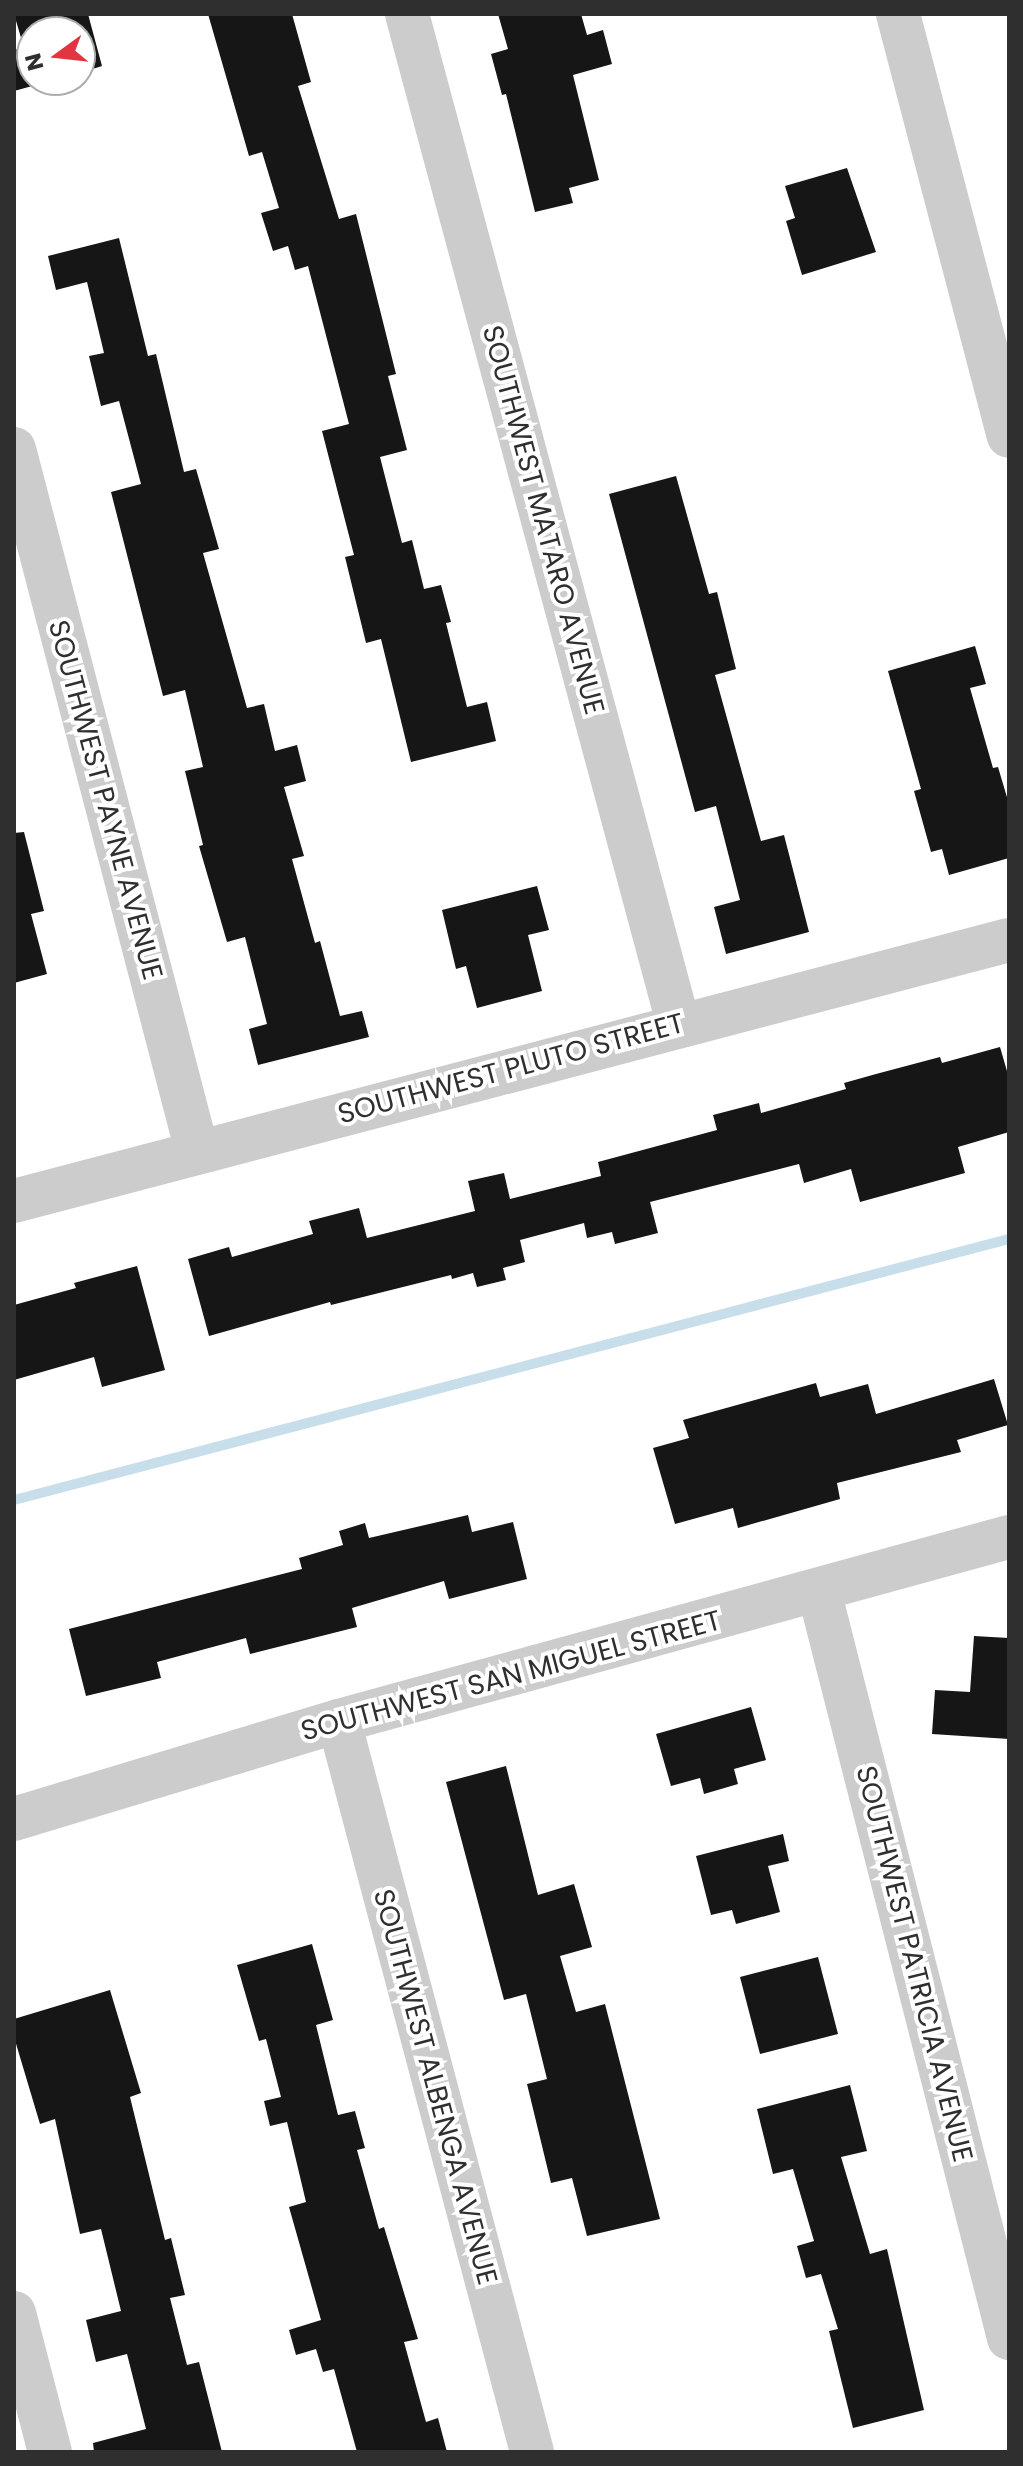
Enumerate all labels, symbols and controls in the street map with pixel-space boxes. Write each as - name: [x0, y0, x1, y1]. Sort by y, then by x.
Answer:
- north arrow: [16, 16, 96, 96]
- text: N: [17, 50, 51, 74]
- street label: SOUTHWEST MATARO AVENUE: [475, 322, 611, 718]
- street label: SOUTHWEST PAYNE AVENUE: [41, 617, 169, 983]
- street label: SOUTHWEST PLUTO STREET: [334, 1007, 688, 1131]
- street label: SOUTHWEST SAN MIGUEL STREET: [297, 1604, 725, 1748]
- street label: SOUTHWEST PATRICIA AVENUE: [849, 1763, 979, 2165]
- street label: SOUTHWEST ALBENGA AVENUE: [366, 1886, 504, 2288]

